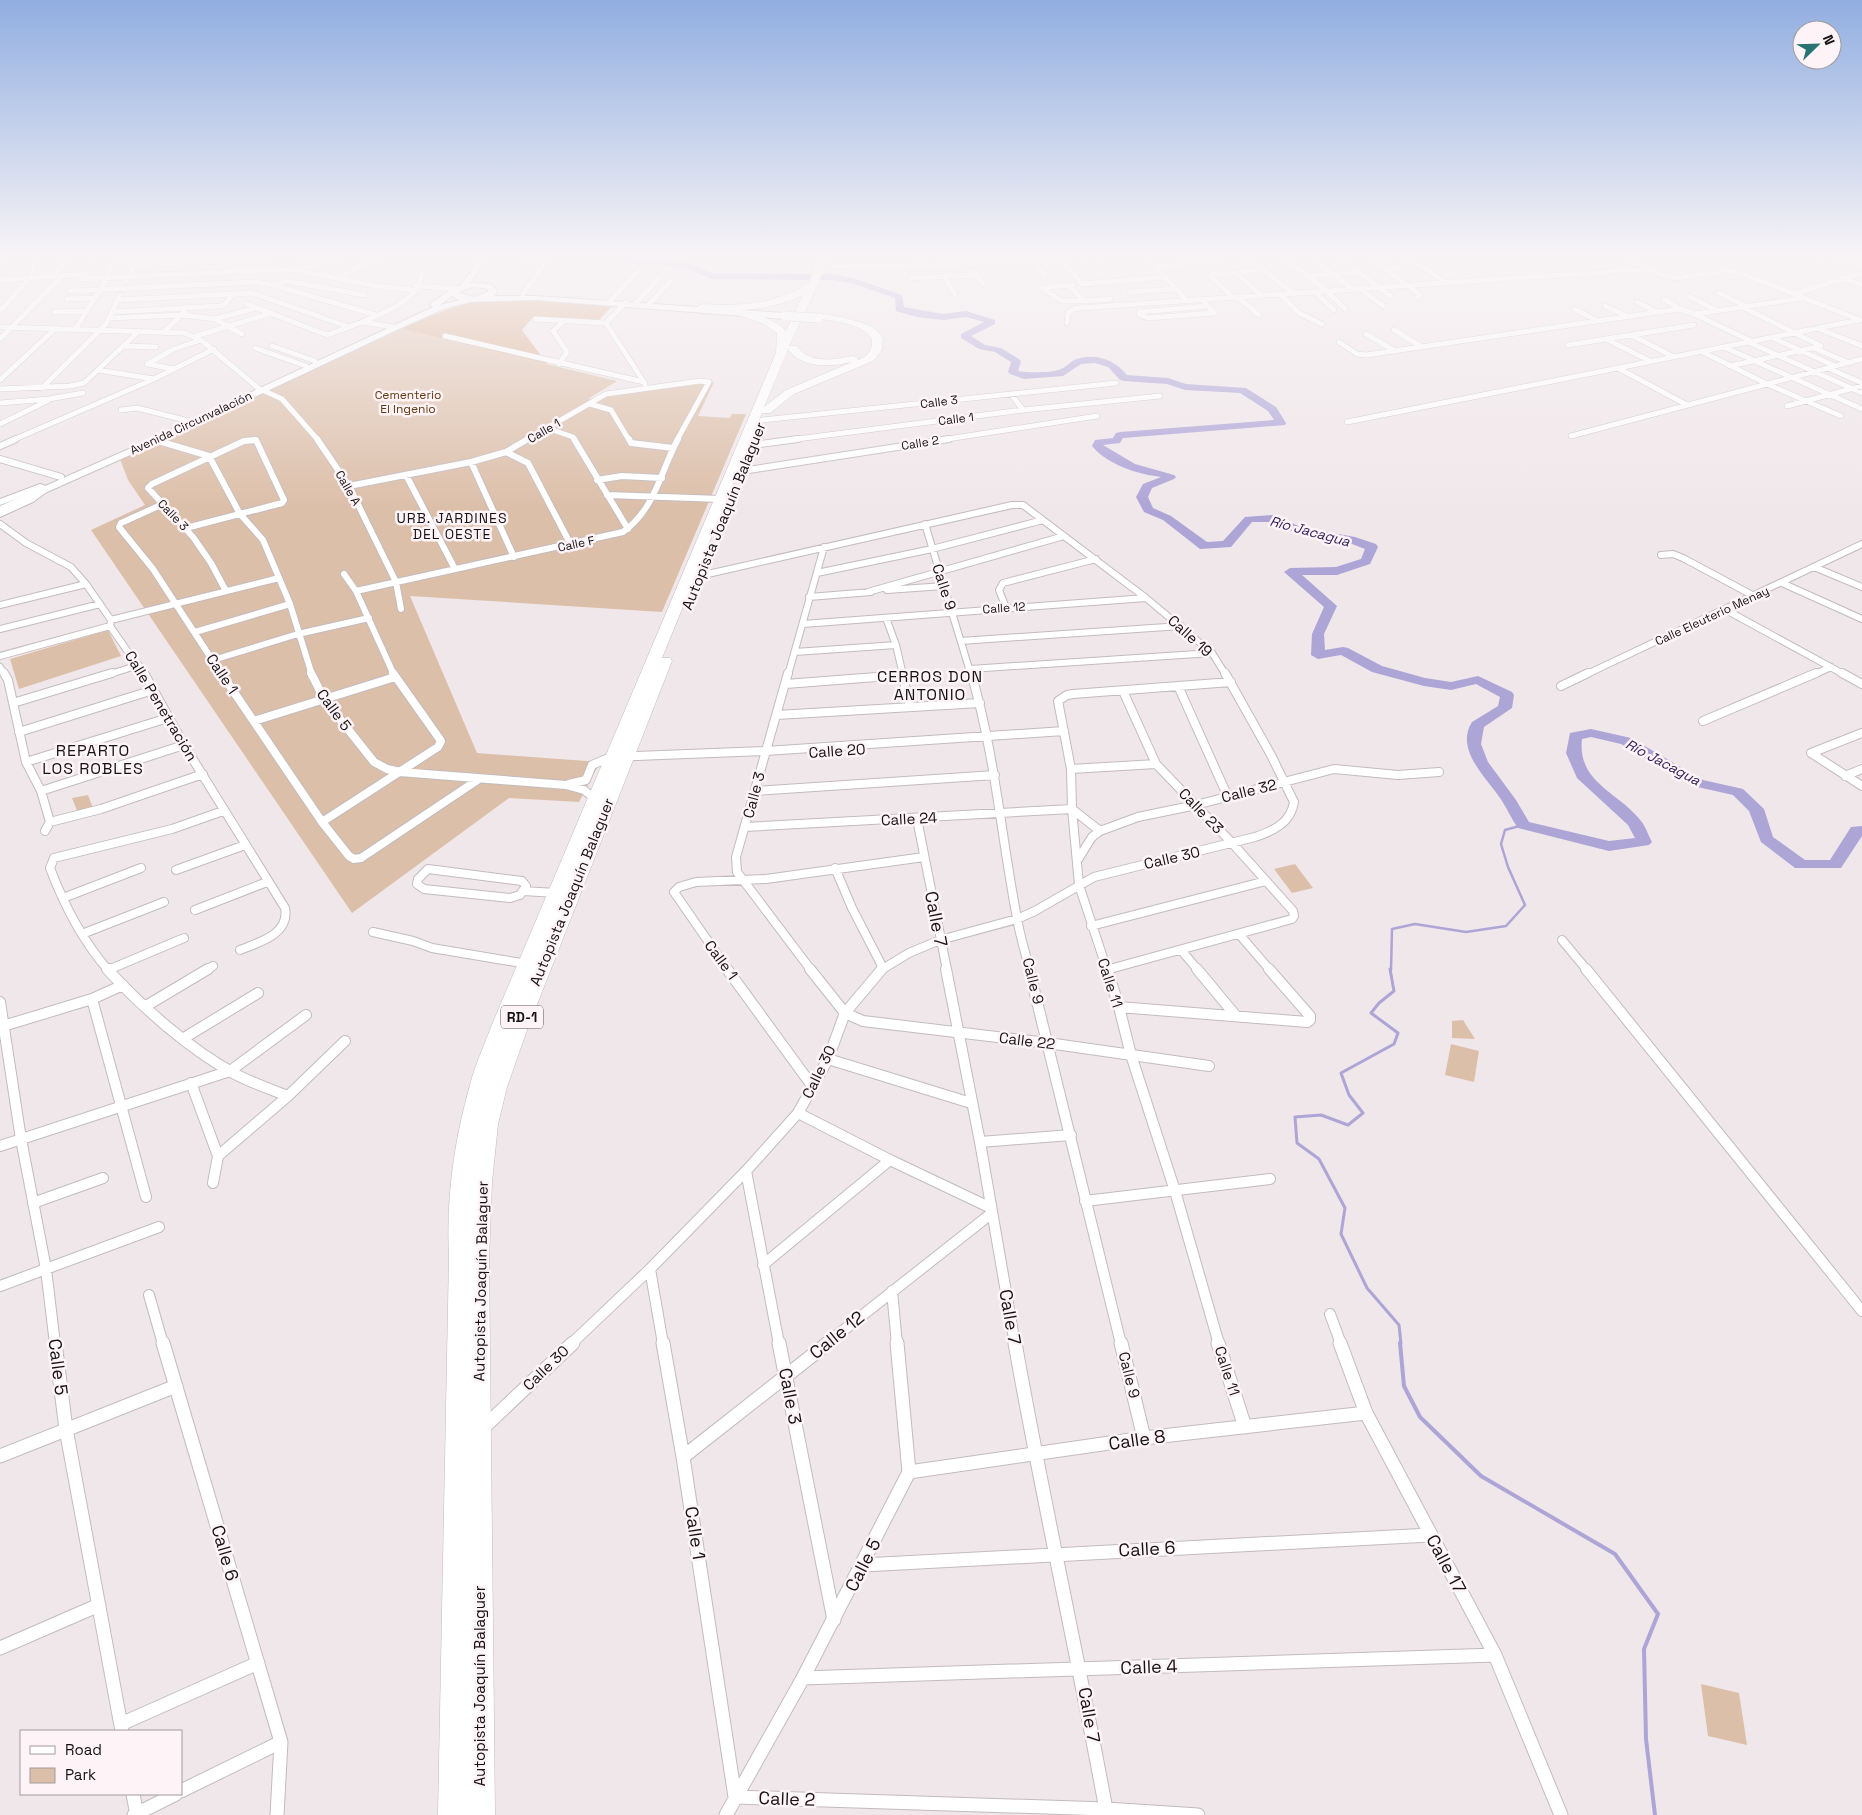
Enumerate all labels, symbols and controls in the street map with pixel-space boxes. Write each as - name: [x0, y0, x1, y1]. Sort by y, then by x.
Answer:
- north arrow: [1792, 20, 1842, 70]
- text: N: [1819, 32, 1839, 48]
- park label: Cementerio El Ingenio: [375, 387, 441, 417]
- street label: Avenida Circunvalación: [127, 388, 255, 458]
- street label: Calle 3: [919, 392, 959, 412]
- street label: Calle 1: [937, 409, 975, 429]
- street label: Calle 1: [525, 415, 563, 447]
- street label: Autopista Joaquín Balaguer: [677, 419, 770, 612]
- street label: Calle 2: [900, 432, 940, 454]
- street label: Calle A: [332, 468, 365, 509]
- street label: Calle 3: [154, 496, 192, 534]
- district label: URB. JARDINES DEL OESTE: [396, 509, 508, 543]
- water label: Río Jacagua: [1268, 512, 1353, 551]
- street label: Calle F: [556, 532, 596, 556]
- street label: Calle 9: [928, 561, 961, 612]
- street label: Calle Eleuterio Menay: [1652, 583, 1772, 649]
- street label: Calle 12: [982, 599, 1026, 617]
- street label: Calle 19: [1164, 611, 1217, 661]
- street label: Calle Penetración: [121, 647, 202, 764]
- street label: Calle 1: [202, 650, 243, 698]
- district label: CERROS DON ANTONIO: [877, 666, 983, 705]
- street label: Calle 5: [313, 685, 356, 734]
- water label: Río Jacagua: [1622, 735, 1704, 790]
- street label: Calle 20: [808, 739, 866, 762]
- district label: REPARTO LOS ROBLES: [42, 740, 144, 779]
- street label: Calle 3: [738, 770, 769, 820]
- street label: Calle 32: [1219, 774, 1279, 807]
- street label: Calle 23: [1175, 784, 1228, 838]
- street label: Autopista Joaquín Balaguer: [525, 795, 618, 988]
- street label: Calle 24: [880, 808, 938, 829]
- street label: Calle 30: [1142, 842, 1202, 873]
- street label: Calle 7: [920, 889, 953, 949]
- street label: Calle 1: [701, 936, 742, 983]
- street label: Calle 9: [1019, 956, 1048, 1006]
- street label: Calle 11: [1094, 956, 1127, 1010]
- road number: RD-1: [501, 1006, 543, 1028]
- street label: Calle 22: [998, 1028, 1056, 1053]
- street label: Calle 30: [798, 1042, 840, 1102]
- street label: Autopista Joaquín Balaguer: [469, 1180, 492, 1381]
- street label: Calle 7: [994, 1287, 1027, 1347]
- street label: Calle 12: [804, 1305, 869, 1364]
- street label: Calle 5: [44, 1337, 73, 1397]
- street label: Calle 30: [519, 1341, 573, 1394]
- street label: Calle 11: [1211, 1344, 1244, 1398]
- street label: Calle 9: [1115, 1350, 1144, 1400]
- street label: Calle 3: [774, 1366, 807, 1426]
- street label: Calle 8: [1107, 1424, 1167, 1455]
- street label: Calle 1: [680, 1505, 711, 1561]
- street label: Calle 6: [207, 1522, 244, 1583]
- street label: Calle 17: [1421, 1530, 1472, 1597]
- street label: Calle 5: [839, 1534, 886, 1595]
- street label: Calle 6: [1118, 1536, 1176, 1561]
- street label: Autopista Joaquín Balaguer: [470, 1585, 489, 1786]
- street label: Calle 4: [1120, 1654, 1178, 1679]
- street label: Calle 7: [1073, 1685, 1106, 1745]
- legend: [20, 1730, 182, 1795]
- text: Road: [65, 1740, 102, 1759]
- text: Park: [65, 1765, 96, 1784]
- street label: Calle 2: [758, 1786, 816, 1811]

